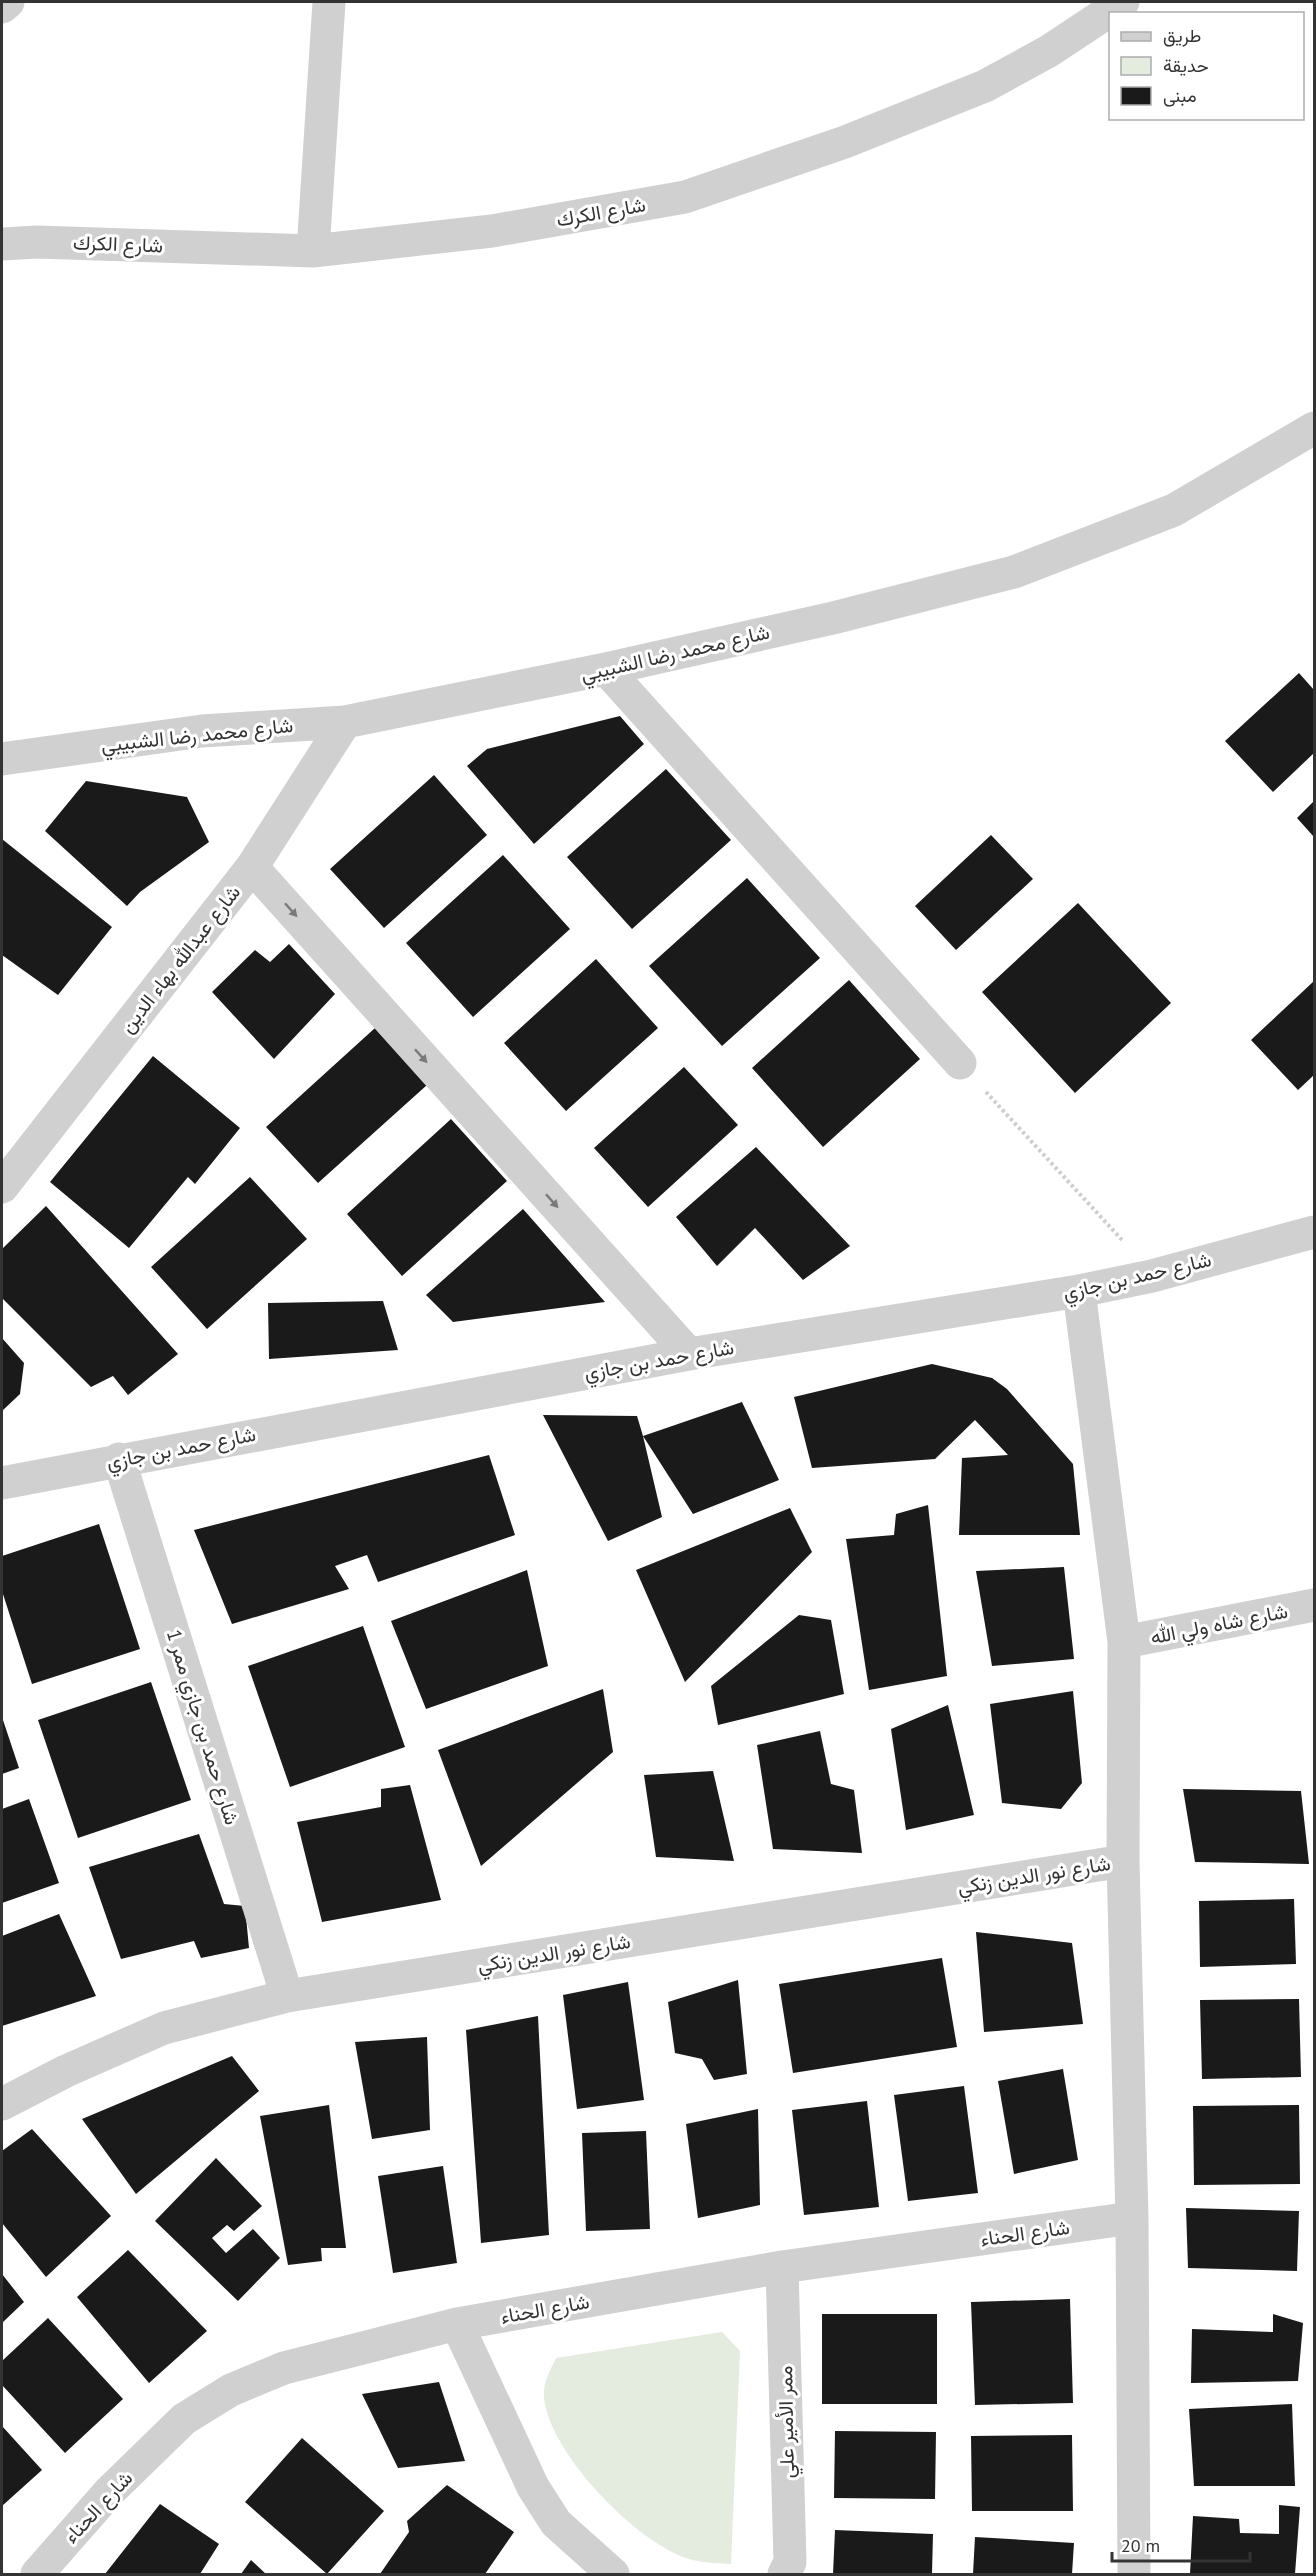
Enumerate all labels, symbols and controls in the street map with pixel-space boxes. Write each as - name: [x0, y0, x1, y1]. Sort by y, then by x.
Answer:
- legend: [1109, 12, 1304, 120]
- text: طريق: [1163, 24, 1201, 47]
- text: حديقة: [1163, 54, 1209, 77]
- text: مبنى: [1163, 84, 1197, 107]
- street label: شارع الكرك: [554, 191, 648, 234]
- street label: شارع الكرك: [72, 229, 164, 260]
- street label: شارع محمد رضا الشبيبي: [578, 619, 773, 691]
- street label: شارع محمد رضا الشبيبي: [100, 712, 295, 762]
- street label: شارع عبدالله بهاء الدين: [114, 880, 247, 1039]
- one-way arrow: [284, 903, 298, 918]
- one-way arrow: [414, 1048, 428, 1063]
- one-way arrow: [545, 1193, 559, 1208]
- street label: شارع حمد بن جازي: [1060, 1246, 1215, 1310]
- street label: شارع حمد بن جازي: [582, 1334, 737, 1390]
- street label: شارع حمد بن جازي: [104, 1421, 259, 1479]
- street label: شارع شاه ولي الله: [1148, 1598, 1291, 1654]
- street label: شارع حمد بن جازي ممر 1: [157, 1626, 245, 1829]
- street label: شارع نور الدين زنكي: [956, 1850, 1113, 1904]
- street label: شارع نور الدين زنكي: [476, 1928, 633, 1982]
- street label: شارع الحناء: [979, 2214, 1071, 2253]
- street label: شارع الحناء: [499, 2288, 592, 2331]
- street label: ممر الأمير علي: [772, 2365, 804, 2479]
- street label: شارع الحناء: [58, 2465, 139, 2549]
- scale bar: [1112, 2525, 1250, 2563]
- text: 20 m: [1121, 2534, 1160, 2557]

